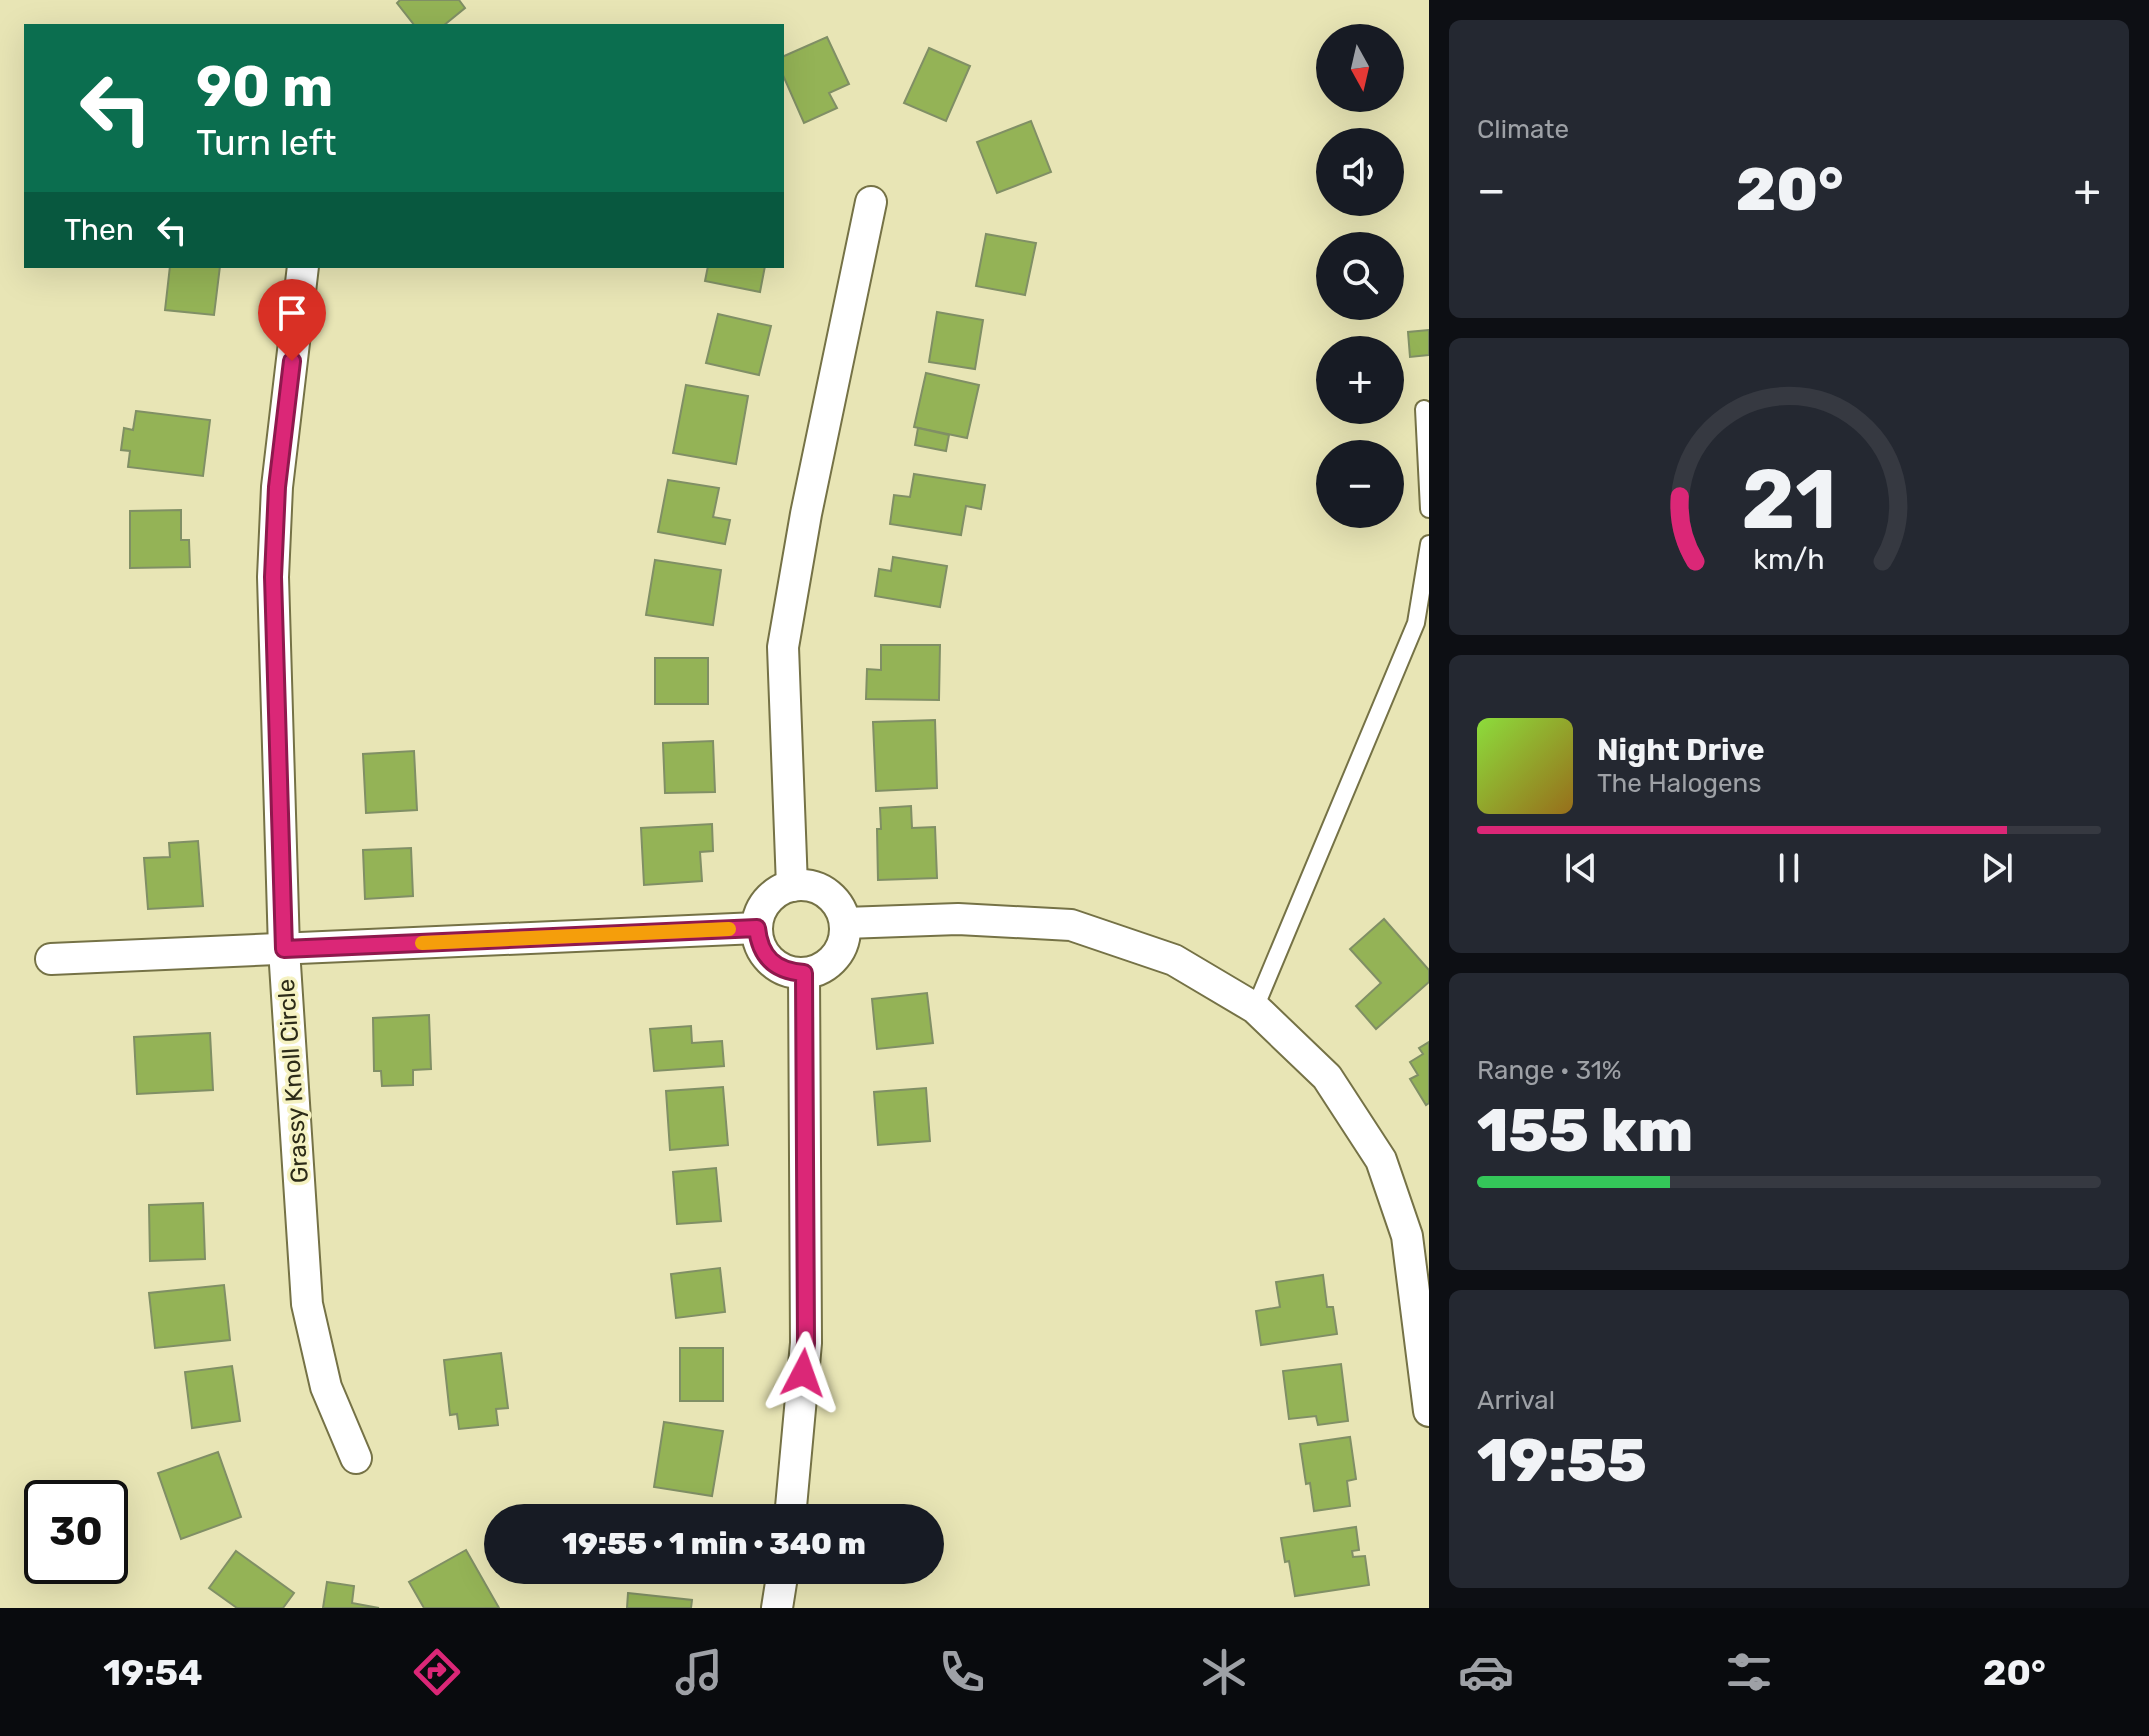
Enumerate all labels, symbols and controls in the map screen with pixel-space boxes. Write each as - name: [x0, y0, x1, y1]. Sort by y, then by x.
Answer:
- north arrow: [1316, 24, 1404, 112]
- map controls: [1316, 24, 1404, 528]
- text: 90 m: [196, 54, 333, 120]
- icon: left: [64, 56, 168, 160]
- text: Climate: [1477, 114, 1569, 145]
- text: Turn left: [196, 121, 337, 164]
- button: sound: [1316, 128, 1404, 216]
- text: 20°: [1736, 154, 1843, 225]
- text: −: [1477, 164, 1506, 216]
- text: +: [2074, 164, 2101, 216]
- icon: left: [150, 208, 194, 252]
- text: Then: [64, 212, 134, 248]
- button: search: [1316, 232, 1404, 320]
- pin: [258, 279, 326, 361]
- icon: arrive: [270, 291, 314, 335]
- button: +: [1316, 336, 1404, 424]
- button: −: [1316, 440, 1404, 528]
- text: 21: [1741, 450, 1837, 549]
- text: km/h: [1753, 543, 1825, 577]
- text: Night Drive: [1597, 732, 1765, 768]
- text: The Halogens: [1597, 768, 1762, 799]
- icon: previous: [1559, 846, 1603, 890]
- icon: pause: [1767, 846, 1811, 890]
- icon: next: [1975, 846, 2019, 890]
- street label: Grassy Knoll Circle: [272, 978, 314, 1184]
- text: Range · 31%: [1477, 1055, 1622, 1086]
- text: 155 km: [1477, 1095, 1693, 1166]
- position arrow: [761, 1331, 845, 1415]
- text: Arrival: [1477, 1385, 1555, 1416]
- text: 19:55: [1477, 1425, 1647, 1496]
- speed limit sign: 30: [24, 1480, 128, 1584]
- text: 19:55 · 1 min · 340 m: [562, 1526, 866, 1562]
- icon: directions: [409, 1644, 465, 1700]
- icon: music: [671, 1644, 727, 1700]
- icon: phone: [934, 1644, 990, 1700]
- icon: climate: [1196, 1644, 1252, 1700]
- icon: car: [1458, 1644, 1514, 1700]
- icon: filters: [1721, 1644, 1777, 1700]
- text: 19:54: [103, 1651, 203, 1694]
- text: 20°: [1983, 1651, 2046, 1694]

